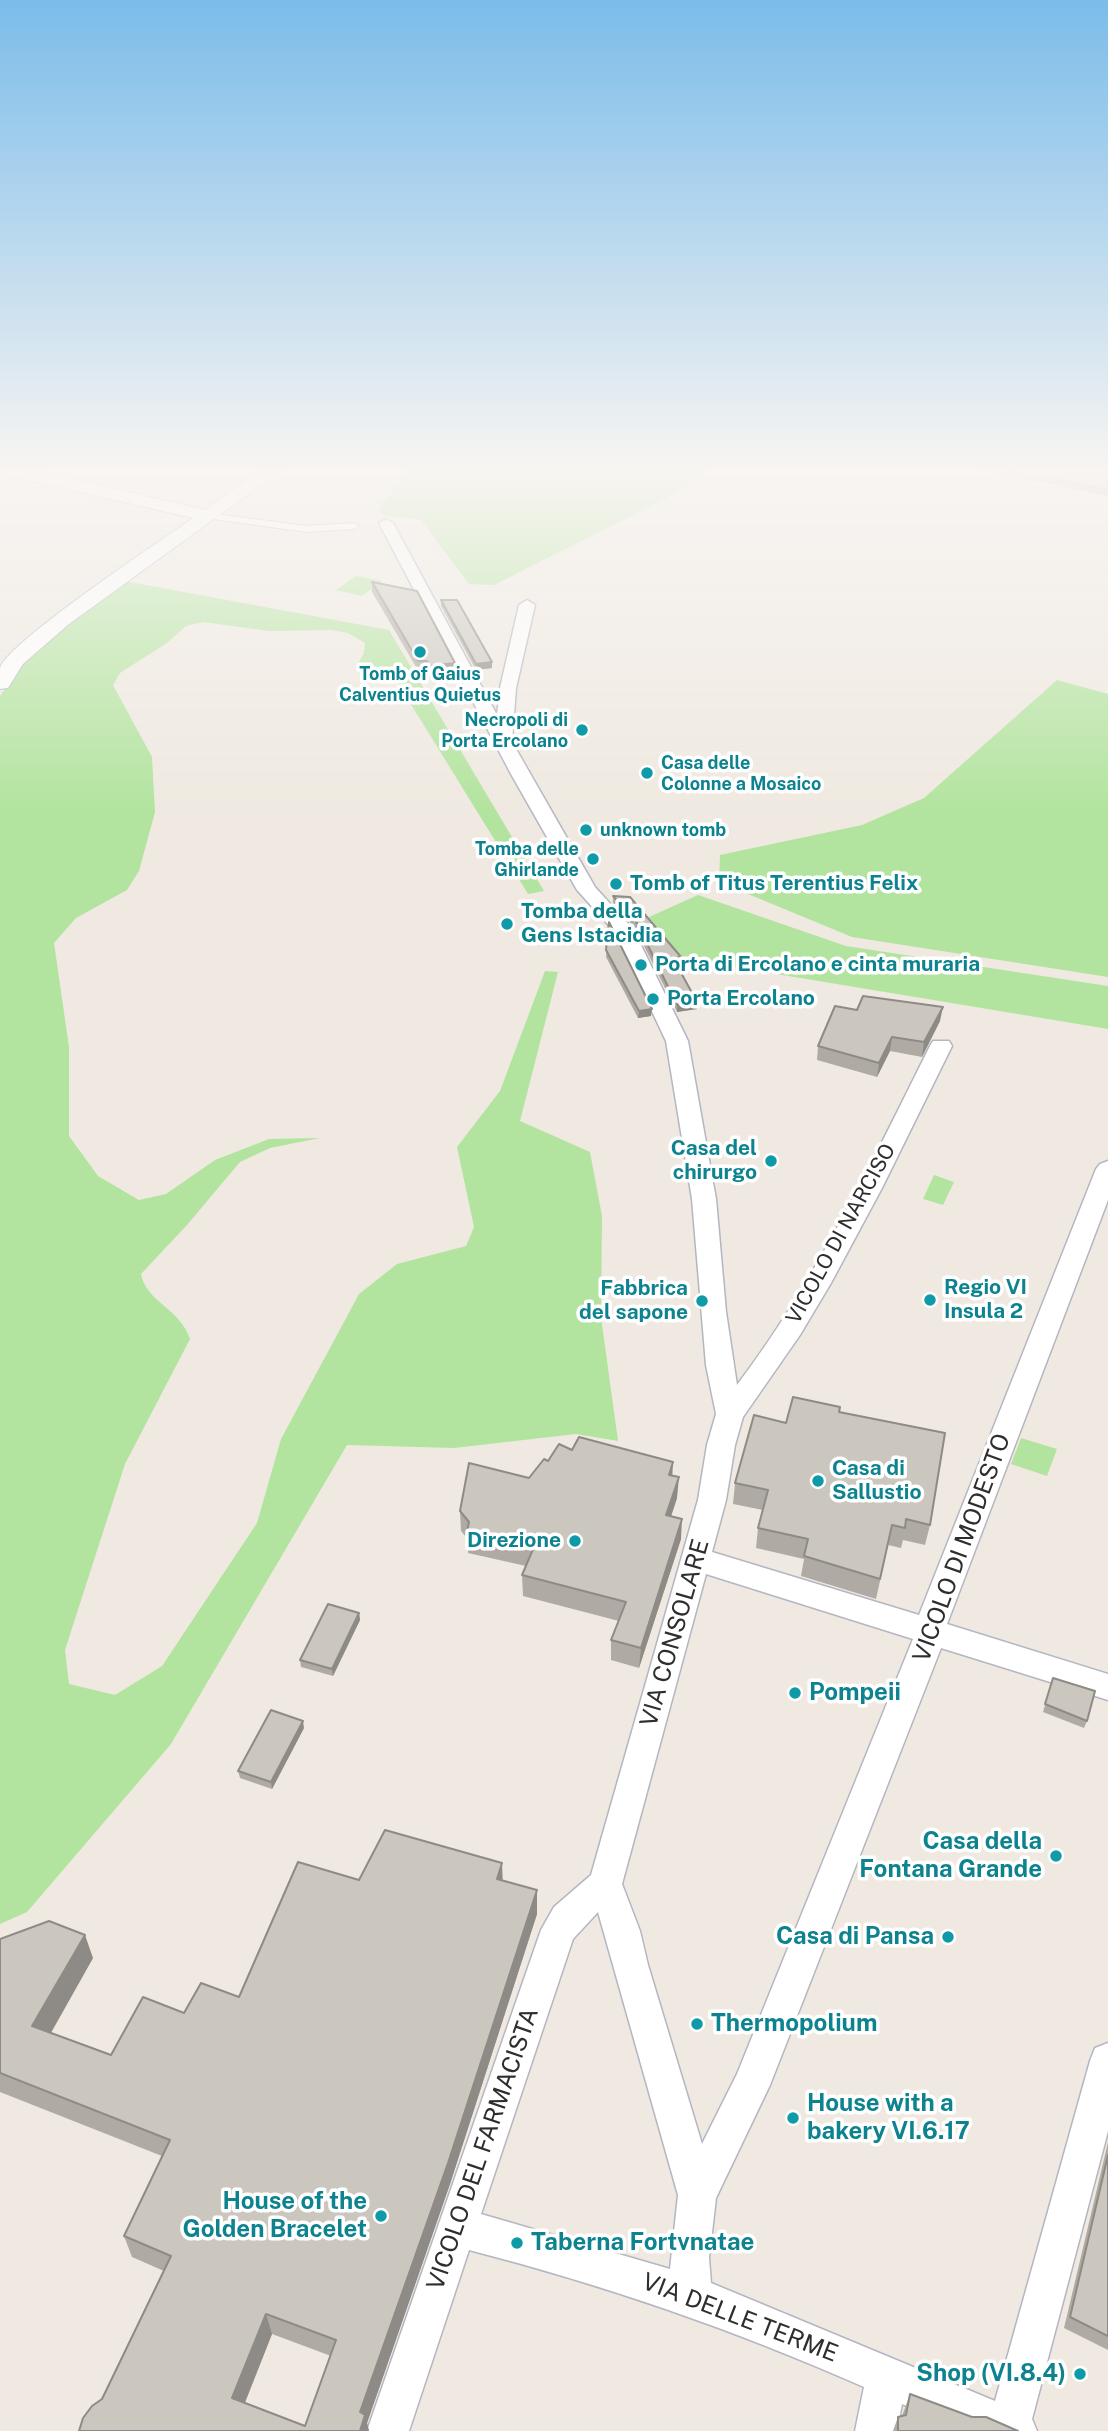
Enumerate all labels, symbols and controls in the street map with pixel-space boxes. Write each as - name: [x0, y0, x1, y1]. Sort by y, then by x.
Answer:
- marker: Tomb of Gaius Calventius Quietus: [412, 644, 428, 660]
- place label: Tomb of Gaius Calventius Quietus: [339, 663, 501, 706]
- place label: Necropoli di Porta Ercolano: [441, 709, 568, 752]
- marker: Necropoli di Porta Ercolano: [574, 722, 590, 738]
- place label: Casa delle Colonne a Mosaico: [661, 752, 821, 794]
- marker: Casa delle Colonne a Mosaico: [639, 765, 655, 781]
- place label: unknown tomb: [600, 819, 726, 841]
- marker: unknown tomb: [578, 822, 594, 838]
- place label: Tomba delle Ghirlande: [475, 838, 579, 880]
- marker: Tomba delle Ghirlande: [585, 851, 601, 867]
- place label: Tomb of Titus Terentius Felix: [630, 871, 918, 897]
- marker: Tomb of Titus Terentius Felix: [608, 876, 624, 892]
- place label: Tomba della Gens Istacidia: [521, 899, 663, 949]
- marker: Tomba della Gens Istacidia: [499, 916, 515, 932]
- place label: Porta di Ercolano e cinta muraria: [655, 952, 980, 978]
- marker: Porta di Ercolano e cinta muraria: [633, 957, 649, 973]
- place label: Porta Ercolano: [667, 986, 815, 1012]
- marker: Porta Ercolano: [645, 991, 661, 1007]
- place label: Casa del chirurgo: [671, 1136, 757, 1186]
- street label: VICOLO DI NARCISO: [781, 1140, 901, 1328]
- marker: Casa del chirurgo: [763, 1153, 779, 1169]
- place label: Regio VI Insula 2: [944, 1275, 1027, 1325]
- place label: Fabbrica del sapone: [579, 1276, 688, 1326]
- marker: Regio VI Insula 2: [922, 1292, 938, 1308]
- marker: Fabbrica del sapone: [694, 1293, 710, 1309]
- street label: VICOLO DI MODESTO: [907, 1430, 1017, 1666]
- place label: Casa di Sallustio: [832, 1456, 922, 1506]
- marker: Casa di Sallustio: [810, 1473, 826, 1489]
- place label: Direzione: [467, 1528, 561, 1554]
- marker: Direzione: [567, 1533, 583, 1549]
- street label: VIA CONSOLARE: [634, 1536, 716, 1730]
- place label: Pompeii: [809, 1679, 901, 1707]
- marker: Pompeii: [787, 1685, 803, 1701]
- place label: Casa della Fontana Grande: [859, 1828, 1042, 1884]
- marker: Casa della Fontana Grande: [1048, 1848, 1064, 1864]
- place label: Casa di Pansa: [776, 1923, 934, 1951]
- marker: Casa di Pansa: [940, 1929, 956, 1945]
- street label: VICOLO DEL FARMACISTA: [421, 2004, 545, 2294]
- place label: Thermopolium: [711, 2010, 877, 2038]
- marker: Thermopolium: [689, 2016, 705, 2032]
- place label: House with a bakery VI.6.17: [807, 2090, 970, 2146]
- marker: House with a bakery VI.6.17: [785, 2110, 801, 2126]
- place label: House of the Golden Bracelet: [183, 2188, 367, 2244]
- marker: House of the Golden Bracelet: [373, 2208, 389, 2224]
- place label: Taberna Fortvnatae: [531, 2229, 754, 2257]
- marker: Taberna Fortvnatae: [509, 2235, 525, 2251]
- street label: VIA DELLE TERME: [638, 2267, 842, 2369]
- place label: Shop (VI.8.4): [916, 2360, 1066, 2388]
- marker: Shop (VI.8.4): [1072, 2366, 1088, 2382]

